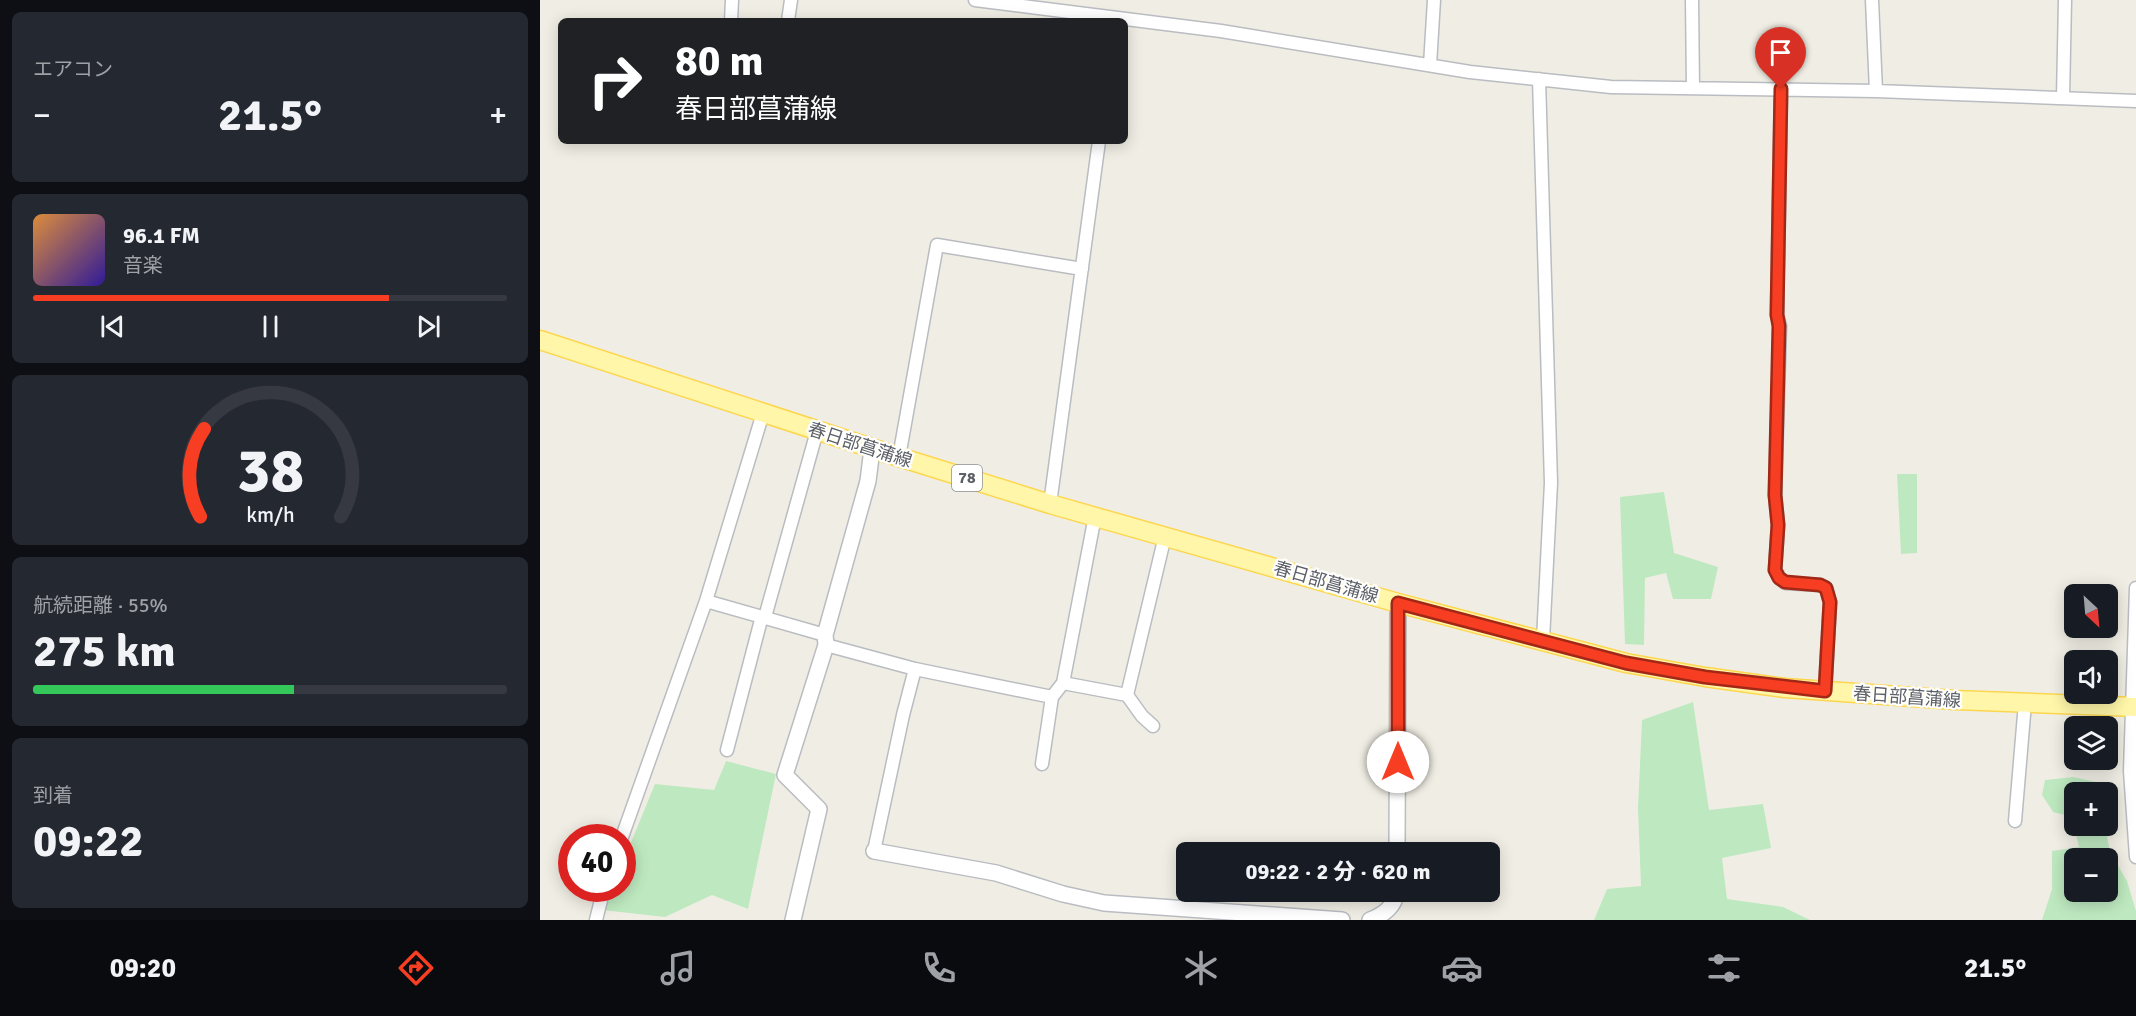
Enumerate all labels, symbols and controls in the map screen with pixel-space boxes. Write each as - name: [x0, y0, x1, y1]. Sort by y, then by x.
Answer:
- pin: [1755, 27, 1806, 89]
- text: 80 m: [675, 36, 764, 87]
- icon: arrive: [1764, 36, 1797, 69]
- icon: right: [576, 42, 654, 120]
- text: エアコン: [33, 57, 113, 82]
- text: 21.5°: [218, 88, 322, 143]
- text: 春日部菖蒲線: [675, 93, 837, 126]
- text: −: [33, 95, 51, 136]
- text: +: [489, 95, 507, 136]
- text: 96.1 FM: [123, 222, 200, 249]
- text: 音楽: [123, 253, 163, 278]
- icon: previous: [96, 310, 129, 343]
- icon: pause: [254, 310, 287, 343]
- icon: next: [412, 310, 445, 343]
- street label: 春日部菖蒲線: [805, 418, 915, 472]
- text: 38: [236, 432, 304, 509]
- road number: 78: [952, 465, 982, 491]
- text: km/h: [246, 502, 294, 528]
- street label: 春日部菖蒲線: [1271, 557, 1381, 607]
- north arrow: [2064, 584, 2118, 638]
- map controls: [2064, 584, 2118, 902]
- text: 航続距離 · 55%: [33, 593, 168, 618]
- text: 275 km: [33, 624, 176, 679]
- button: sound: [2064, 650, 2118, 704]
- street label: 春日部菖蒲線: [1852, 682, 1962, 712]
- button: layers: [2064, 716, 2118, 770]
- position arrow: [1366, 730, 1430, 794]
- button: +: [2064, 782, 2118, 836]
- text: 到着: [33, 783, 73, 808]
- text: 09:22: [33, 814, 143, 869]
- speed limit sign: 40: [558, 824, 636, 902]
- button: −: [2064, 848, 2118, 902]
- text: 09:22 · 2 分 · 620 m: [1246, 858, 1430, 885]
- icon: directions: [395, 947, 437, 989]
- icon: music: [657, 947, 699, 989]
- icon: phone: [918, 947, 960, 989]
- icon: climate: [1180, 947, 1222, 989]
- icon: car: [1441, 947, 1483, 989]
- icon: filters: [1703, 947, 1745, 989]
- text: 09:20: [110, 952, 176, 985]
- text: 21.5°: [1964, 952, 2026, 985]

